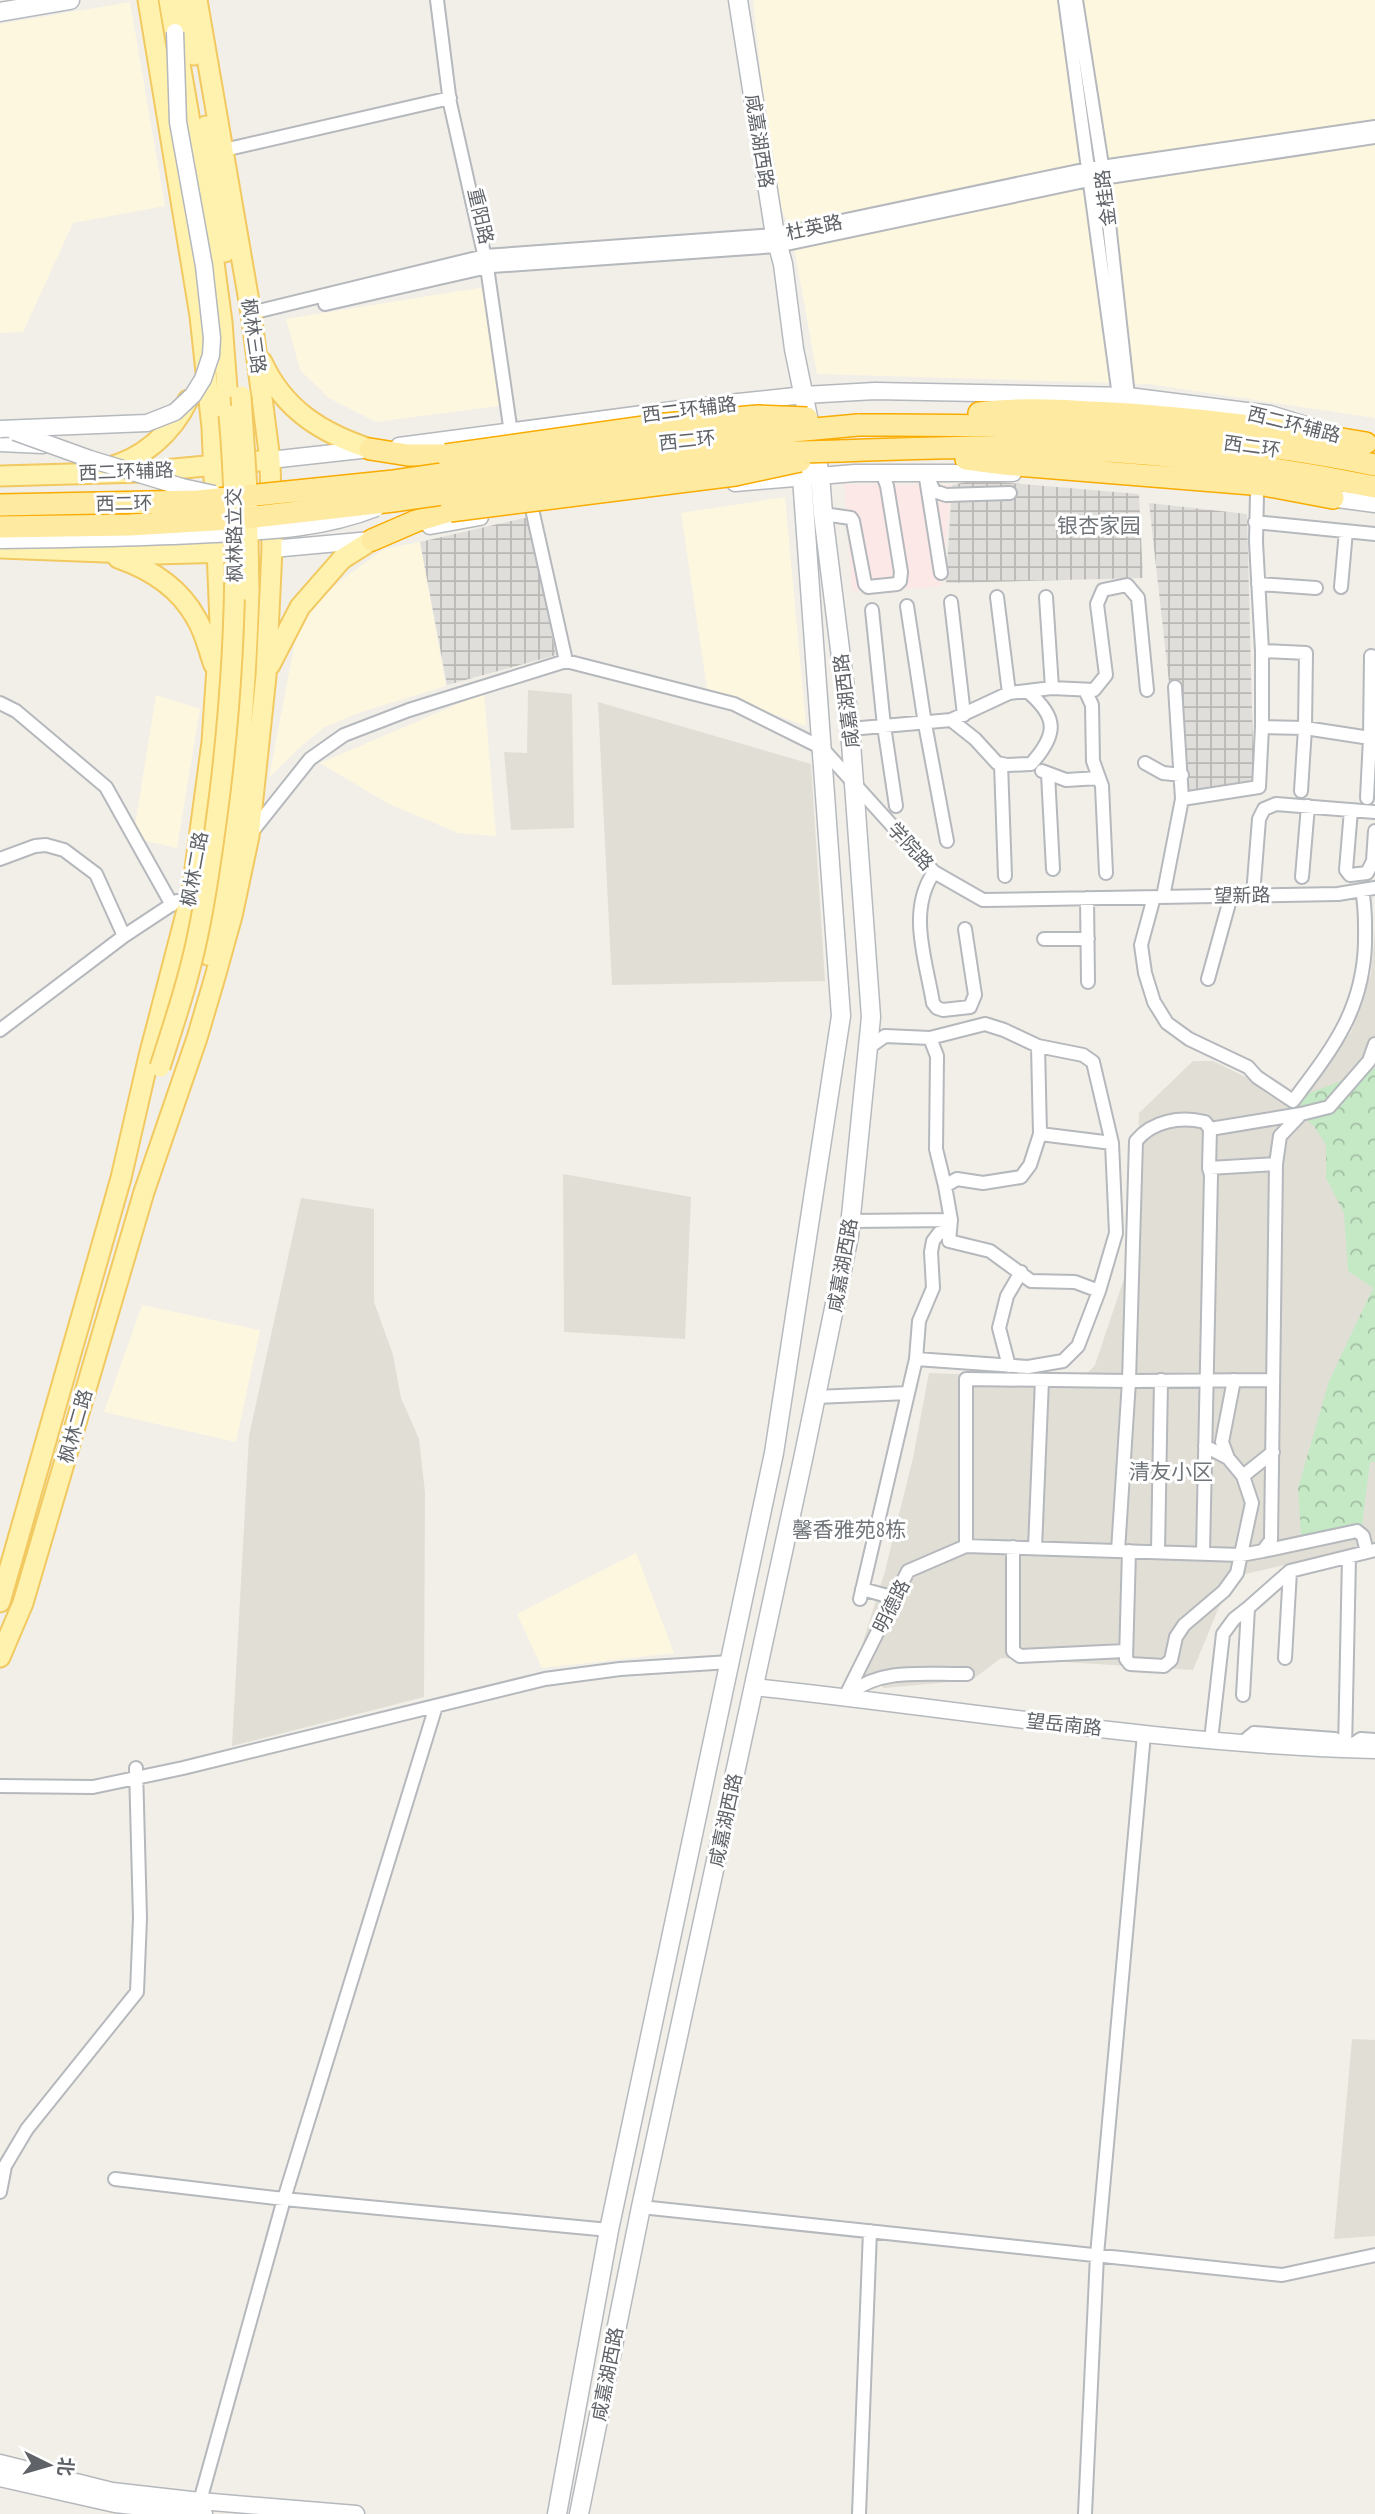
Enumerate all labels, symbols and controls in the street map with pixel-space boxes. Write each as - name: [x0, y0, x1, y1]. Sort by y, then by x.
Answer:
- street label: 咸嘉湖西路: [741, 92, 779, 190]
- street label: 金桂路: [1090, 168, 1120, 228]
- street label: 重阳路: [463, 186, 499, 246]
- street label: 杜英路: [784, 209, 844, 245]
- street label: 枫林三路: [237, 297, 271, 375]
- street label: 西二环辅路: [640, 391, 738, 427]
- street label: 西二环辅路: [1245, 401, 1343, 447]
- street label: 西二环: [657, 425, 717, 455]
- street label: 西二环: [1222, 431, 1282, 461]
- street label: 西二环辅路: [78, 457, 174, 485]
- street label: 枫林路立交: [221, 487, 247, 583]
- street label: 西二环: [95, 491, 153, 515]
- district label: 银杏家园: [1057, 512, 1141, 539]
- street label: 咸嘉湖西路: [828, 652, 864, 750]
- street label: 学院路: [883, 817, 939, 875]
- street label: 枫林二路: [176, 829, 212, 909]
- street label: 望新路: [1213, 883, 1271, 907]
- street label: 咸嘉湖西路: [822, 1216, 862, 1314]
- street label: 枫林二路: [53, 1386, 97, 1466]
- district label: 清友小区: [1129, 1458, 1213, 1485]
- district label: 馨香雅苑8栋: [792, 1516, 906, 1543]
- street label: 明德路: [867, 1575, 915, 1637]
- street label: 望岳南路: [1025, 1708, 1103, 1740]
- street label: 咸嘉湖西路: [703, 1771, 747, 1869]
- street label: 咸嘉湖西路: [586, 2325, 628, 2423]
- north arrow: [14, 2430, 84, 2500]
- text: 北: [53, 2456, 79, 2477]

